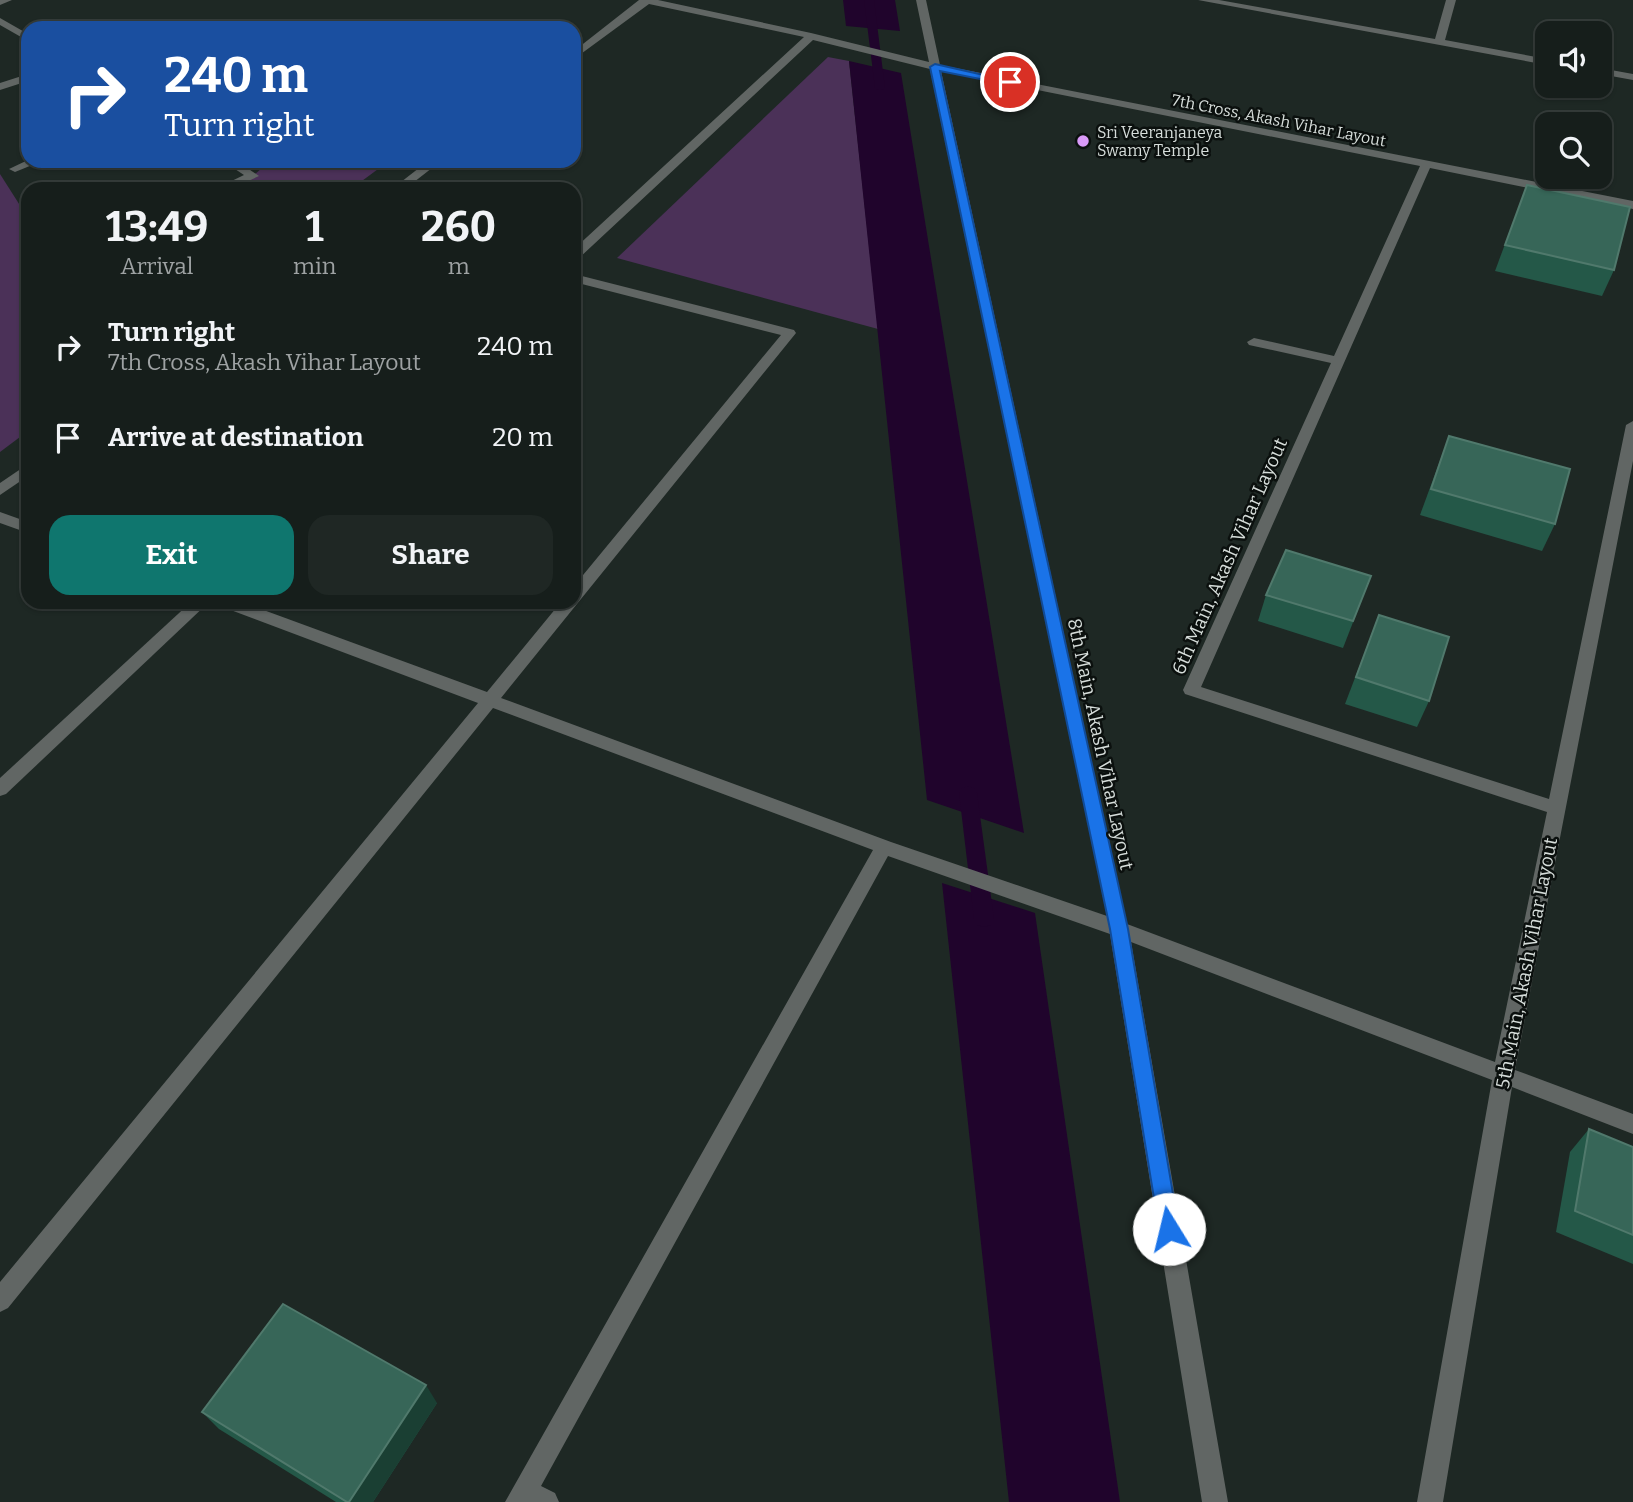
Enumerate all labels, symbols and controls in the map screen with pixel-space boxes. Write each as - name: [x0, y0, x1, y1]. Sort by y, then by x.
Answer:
- map controls: [1535, 21, 1612, 189]
- button: sound: [1535, 21, 1612, 98]
- text: 240 m: [164, 46, 308, 105]
- icon: right: [49, 49, 140, 140]
- pin: [980, 52, 1040, 112]
- icon: arrive: [991, 63, 1029, 101]
- street label: 7th Cross, Akash Vihar Layout: [1170, 90, 1388, 151]
- text: Turn right: [164, 106, 315, 144]
- button: search: [1535, 112, 1612, 189]
- place label: Sri Veeranjaneya Swamy Temple: [1097, 123, 1223, 160]
- marker: Sri Veeranjaneya Swamy Temple: [1075, 133, 1091, 149]
- text: 13:49: [106, 202, 208, 252]
- text: 1: [306, 202, 324, 252]
- text: 260: [421, 202, 496, 252]
- text: Arrival: [121, 252, 193, 280]
- text: min: [293, 252, 336, 280]
- text: m: [448, 252, 470, 280]
- text: Turn right: [108, 317, 235, 348]
- icon: right: [49, 328, 87, 366]
- text: 240 m: [477, 331, 553, 362]
- text: 7th Cross, Akash Vihar Layout: [108, 348, 421, 376]
- icon: arrive: [49, 419, 87, 457]
- text: Arrive at destination: [108, 422, 363, 453]
- text: 20 m: [492, 422, 553, 453]
- street label: 6th Main, Akash Vihar Layout: [1167, 434, 1292, 678]
- button: Exit: [49, 515, 294, 595]
- button: Share: [308, 515, 553, 595]
- street label: 8th Main, Akash Vihar Layout: [1063, 616, 1138, 872]
- street label: 5th Main, Akash Vihar Layout: [1491, 835, 1562, 1091]
- position arrow: [1132, 1192, 1206, 1266]

